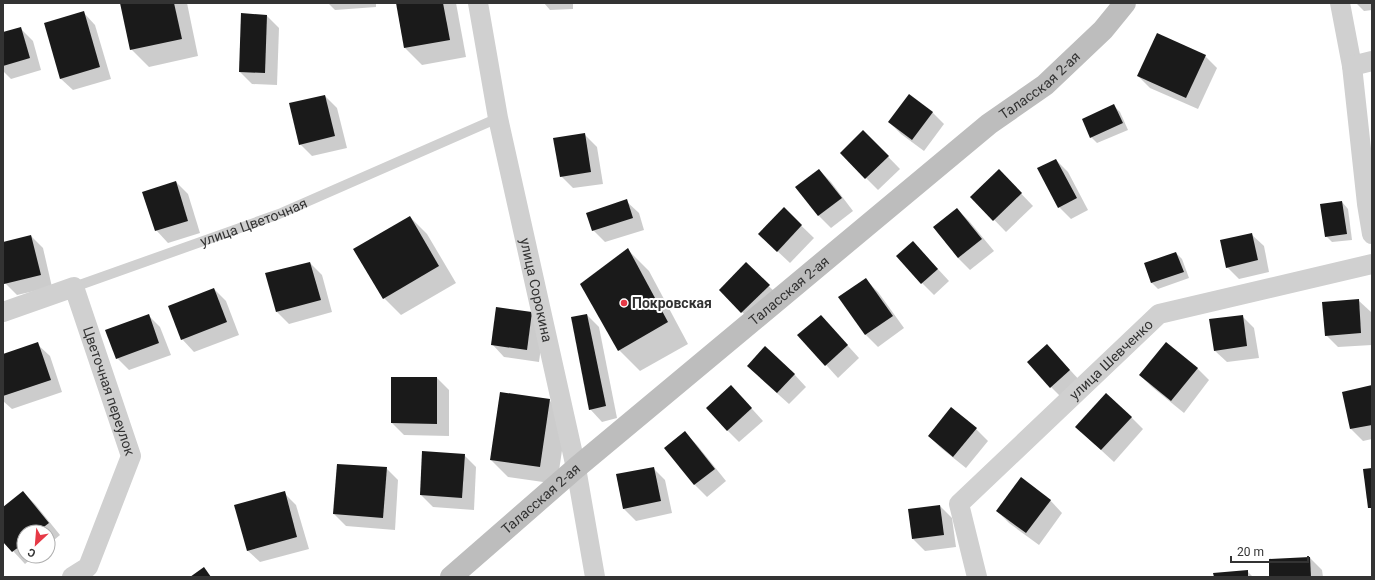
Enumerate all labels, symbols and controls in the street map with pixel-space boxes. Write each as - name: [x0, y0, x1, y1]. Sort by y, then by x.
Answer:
- street label: Таласская 2-ая: [996, 48, 1083, 122]
- street label: улица Цветочная: [198, 195, 310, 249]
- street label: улица Сорокина: [517, 236, 556, 344]
- street label: Таласская 2-ая: [746, 253, 832, 328]
- place label: Покровская: [632, 295, 712, 311]
- marker: Покровская: [619, 298, 629, 308]
- street label: улица Шевченко: [1066, 316, 1156, 403]
- street label: Цветочная переулок: [80, 324, 138, 458]
- street label: Таласская 2-ая: [498, 460, 583, 537]
- north arrow: [16, 524, 56, 564]
- scale bar: [1231, 538, 1308, 564]
- text: С: [26, 545, 38, 560]
- text: 20 m: [1237, 545, 1264, 559]

